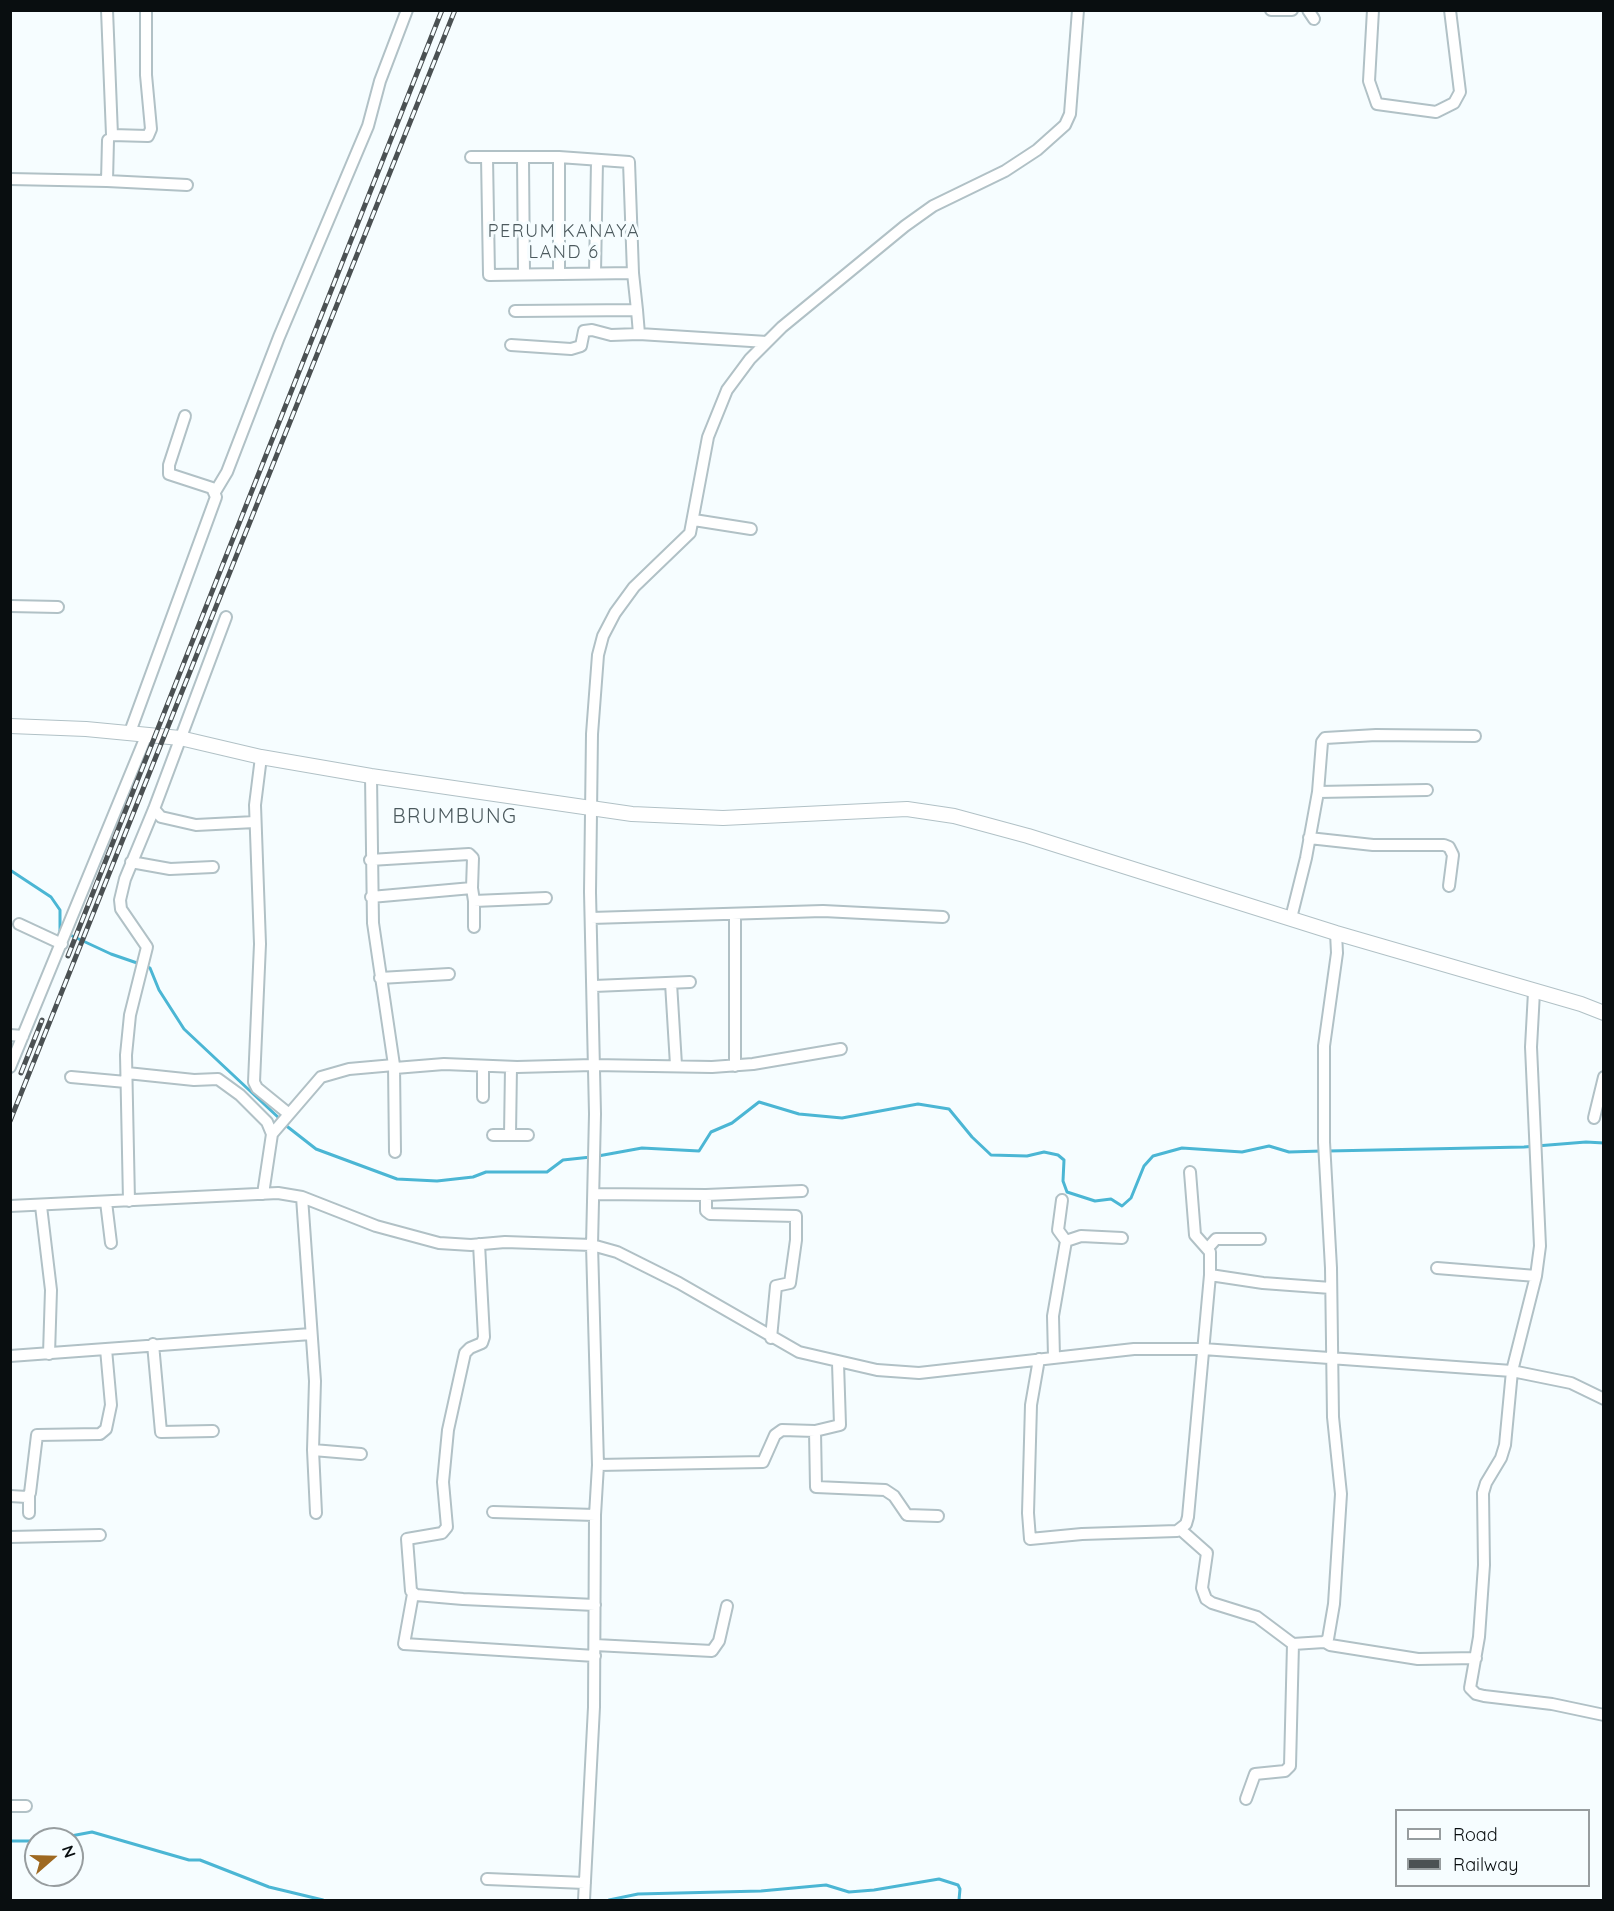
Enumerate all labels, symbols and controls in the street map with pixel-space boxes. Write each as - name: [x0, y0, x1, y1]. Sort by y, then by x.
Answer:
- district label: PERUM KANAYA LAND 6: [488, 221, 640, 264]
- district label: BRUMBUNG: [393, 805, 517, 829]
- legend: [1395, 1809, 1590, 1887]
- text: Road: [1453, 1823, 1498, 1846]
- north arrow: [24, 1827, 84, 1887]
- text: N: [58, 1843, 80, 1860]
- text: Railway: [1453, 1853, 1519, 1876]

